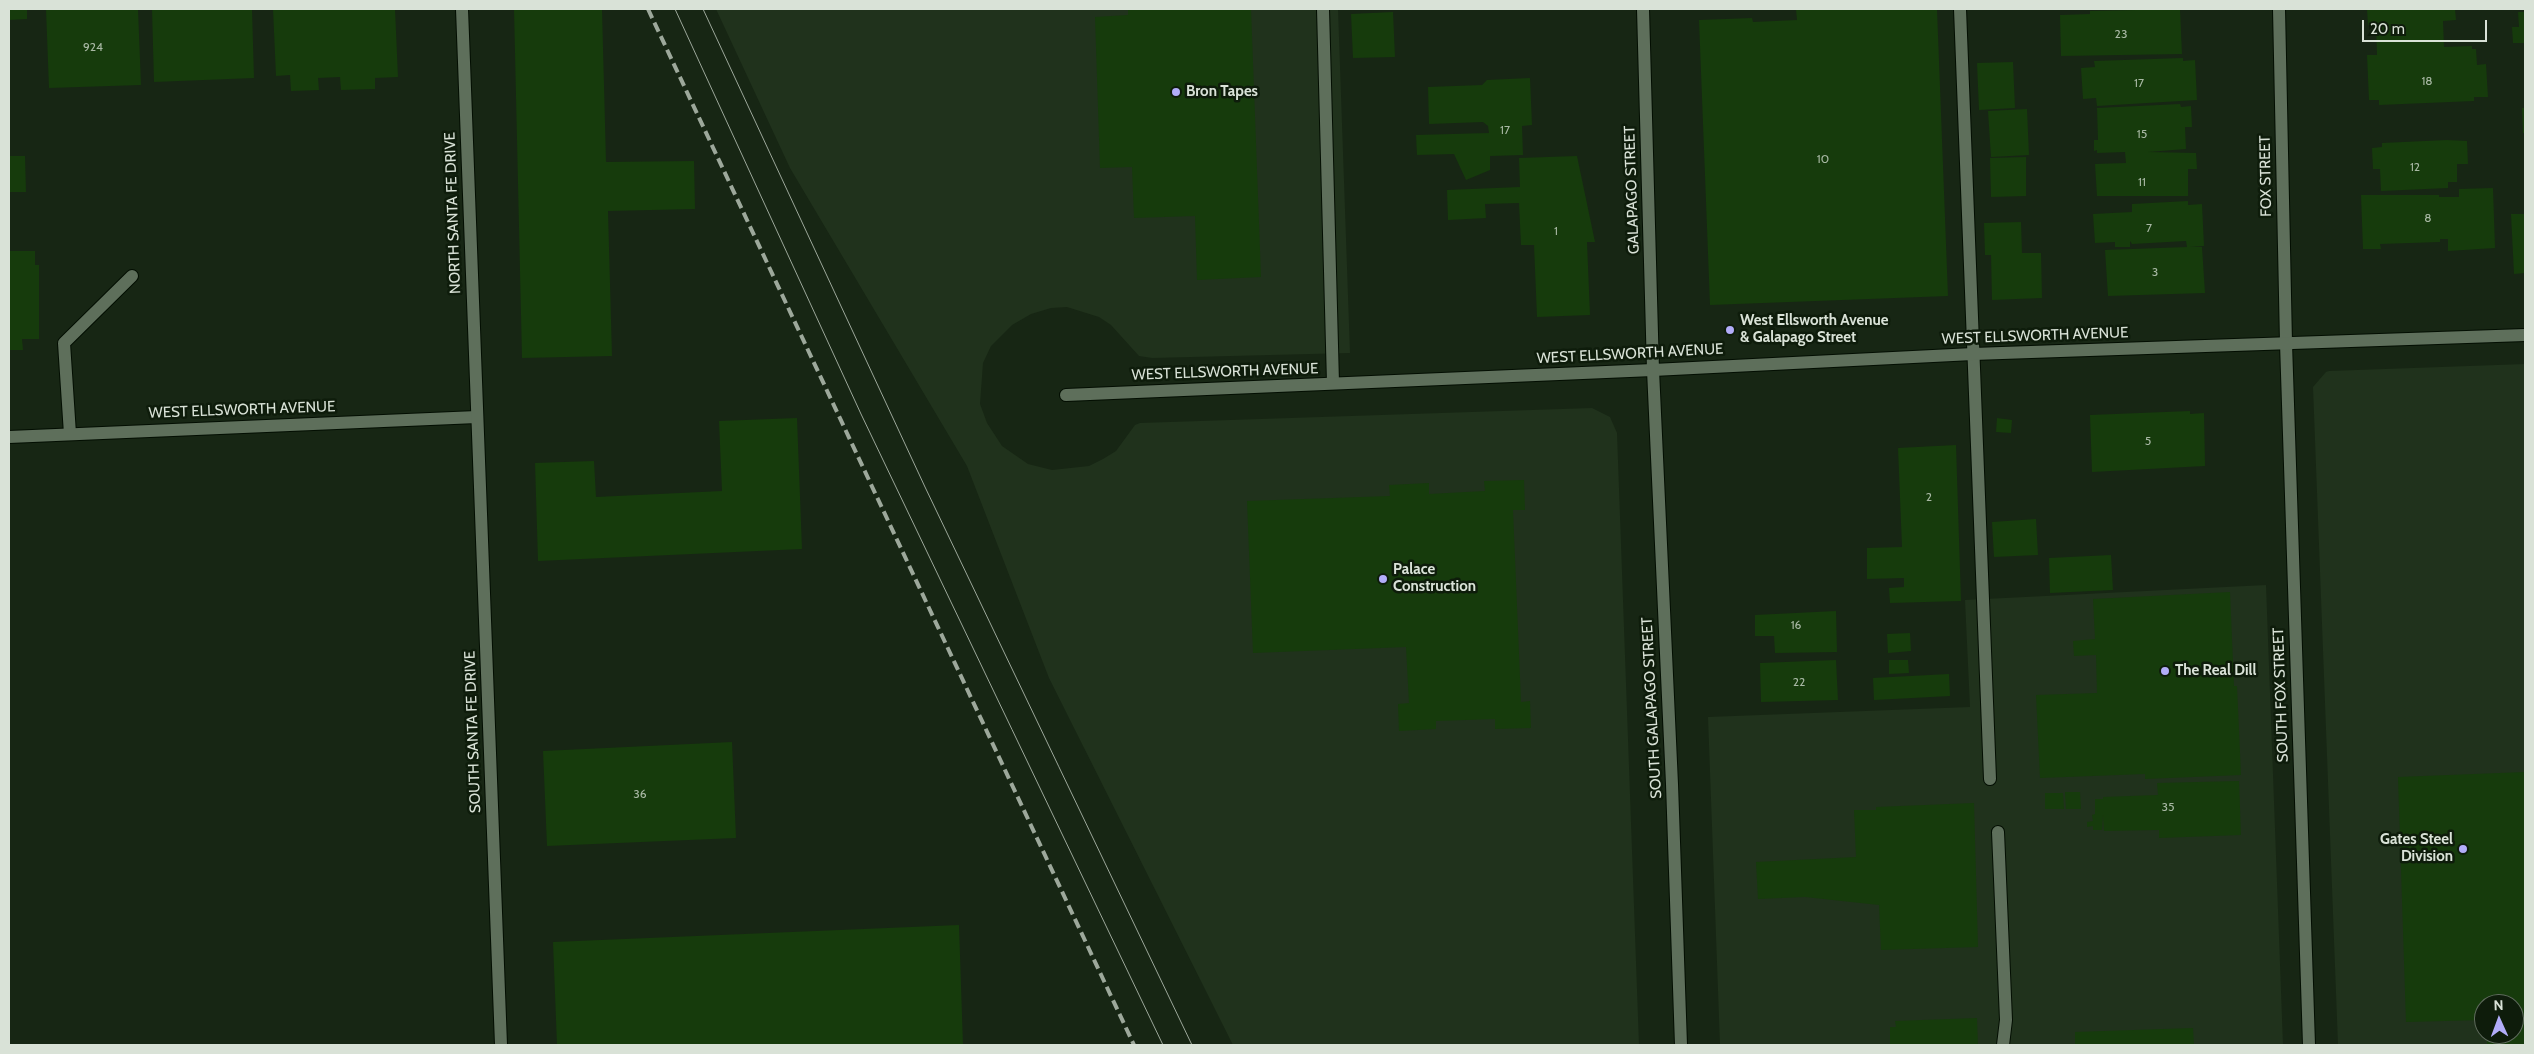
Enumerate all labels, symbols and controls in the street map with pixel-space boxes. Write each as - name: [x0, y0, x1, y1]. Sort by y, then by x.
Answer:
- scale bar: [2364, 10, 2489, 42]
- text: 20 m: [2370, 20, 2405, 38]
- house number: 23: [2115, 27, 2127, 41]
- house number: 924: [83, 40, 103, 54]
- house number: 18: [2421, 74, 2433, 88]
- house number: 17: [2134, 76, 2144, 90]
- place label: Bron Tapes: [1186, 83, 1258, 101]
- marker: Bron Tapes: [1170, 86, 1182, 98]
- house number: 17: [1500, 123, 1510, 137]
- street label: GALAPAGO STREET: [1621, 125, 1643, 255]
- house number: 15: [2137, 127, 2147, 141]
- street label: NORTH SANTA FE DRIVE: [441, 132, 465, 294]
- street label: FOX STREET: [2256, 135, 2276, 217]
- house number: 10: [1817, 152, 1829, 166]
- house number: 12: [2410, 160, 2420, 174]
- house number: 11: [2138, 175, 2146, 189]
- house number: 8: [2424, 211, 2432, 225]
- house number: 7: [2146, 221, 2152, 235]
- house number: 1: [1554, 224, 1558, 238]
- house number: 3: [2152, 265, 2158, 279]
- place label: West Ellsworth Avenue & Galapago Street: [1740, 312, 1888, 347]
- marker: West Ellsworth Avenue & Galapago Street: [1724, 324, 1736, 336]
- street label: WEST ELLSWORTH AVENUE: [1941, 324, 2129, 348]
- street label: WEST ELLSWORTH AVENUE: [1536, 340, 1724, 368]
- street label: WEST ELLSWORTH AVENUE: [1131, 360, 1319, 384]
- street label: WEST ELLSWORTH AVENUE: [148, 398, 336, 422]
- house number: 5: [2145, 434, 2151, 448]
- house number: 2: [1926, 490, 1932, 504]
- place label: Palace Construction: [1393, 561, 1476, 596]
- marker: Palace Construction: [1377, 573, 1389, 585]
- street label: SOUTH GALAPAGO STREET: [1638, 617, 1666, 799]
- house number: 16: [1791, 618, 1801, 632]
- street label: SOUTH FOX STREET: [2270, 627, 2292, 763]
- street label: SOUTH SANTA FE DRIVE: [461, 651, 485, 813]
- place label: The Real Dill: [2175, 662, 2256, 680]
- marker: The Real Dill: [2159, 665, 2171, 677]
- house number: 22: [1793, 675, 1805, 689]
- house number: 36: [633, 787, 647, 801]
- house number: 35: [2162, 800, 2174, 814]
- place label: Gates Steel Division: [2380, 831, 2453, 866]
- marker: Gates Steel Division: [2457, 843, 2469, 855]
- north arrow: [2474, 994, 2524, 1044]
- text: N: [2493, 996, 2504, 1014]

